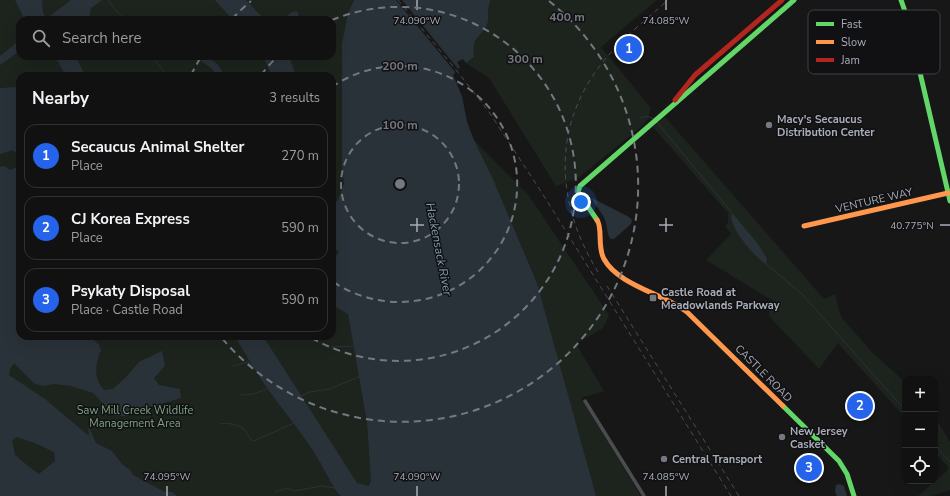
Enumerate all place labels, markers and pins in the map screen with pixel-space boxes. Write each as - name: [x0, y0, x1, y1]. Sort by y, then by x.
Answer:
- pin: 1: [616, 34, 642, 64]
- place label: Macy's Secaucus Distribution Center: [777, 112, 875, 140]
- marker: Macy's Secaucus Distribution Center: [764, 120, 774, 130]
- centre of rings: [393, 177, 407, 191]
- place label: Castle Road at Meadowlands Parkway: [661, 285, 780, 313]
- marker: Castle Road at Meadowlands Parkway: [648, 293, 658, 303]
- pin: 2: [847, 391, 873, 421]
- place label: New Jersey Casket: [790, 424, 848, 452]
- marker: New Jersey Casket: [777, 432, 787, 442]
- place label: Central Transport: [672, 452, 763, 467]
- pin: 3: [796, 453, 822, 483]
- marker: Central Transport: [659, 454, 669, 464]

